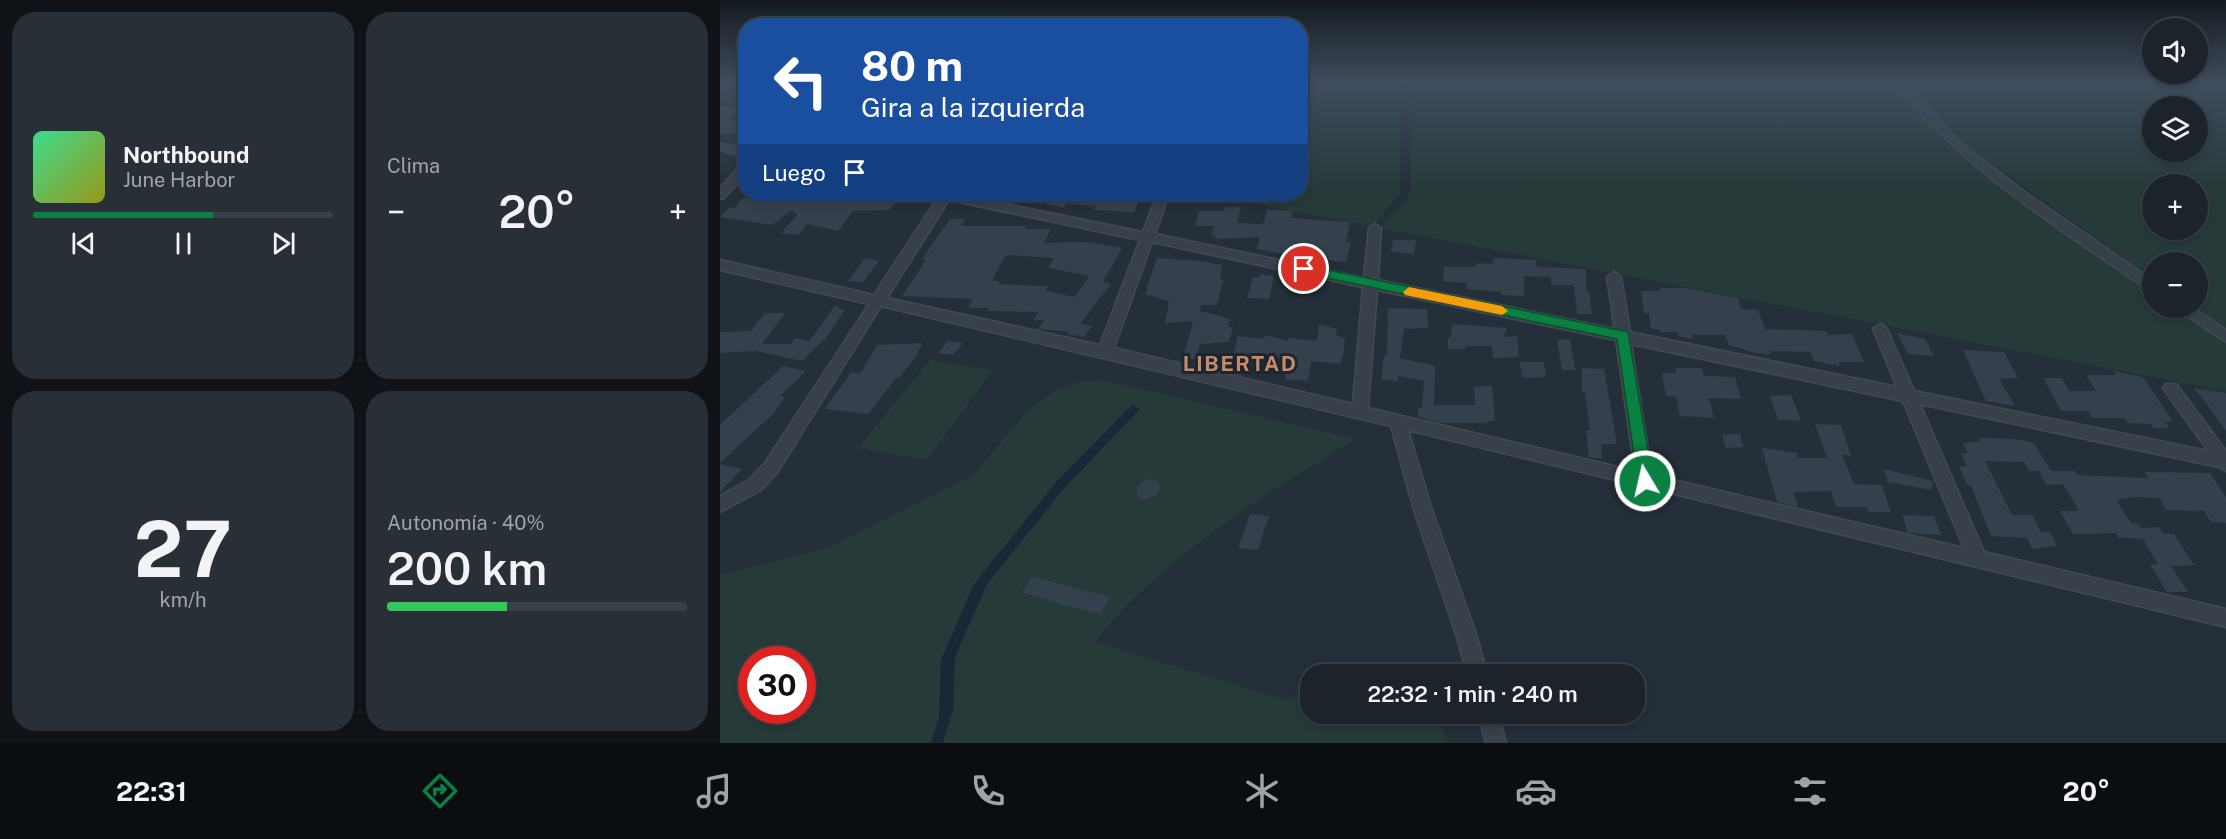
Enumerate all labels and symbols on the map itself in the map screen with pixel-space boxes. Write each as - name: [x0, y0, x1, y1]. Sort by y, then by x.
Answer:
- pin: [1278, 243, 1329, 294]
- district label: LIBERTAD: [1183, 351, 1297, 376]
- position arrow: [1613, 449, 1677, 513]
- speed limit sign: 30: [738, 646, 816, 724]

